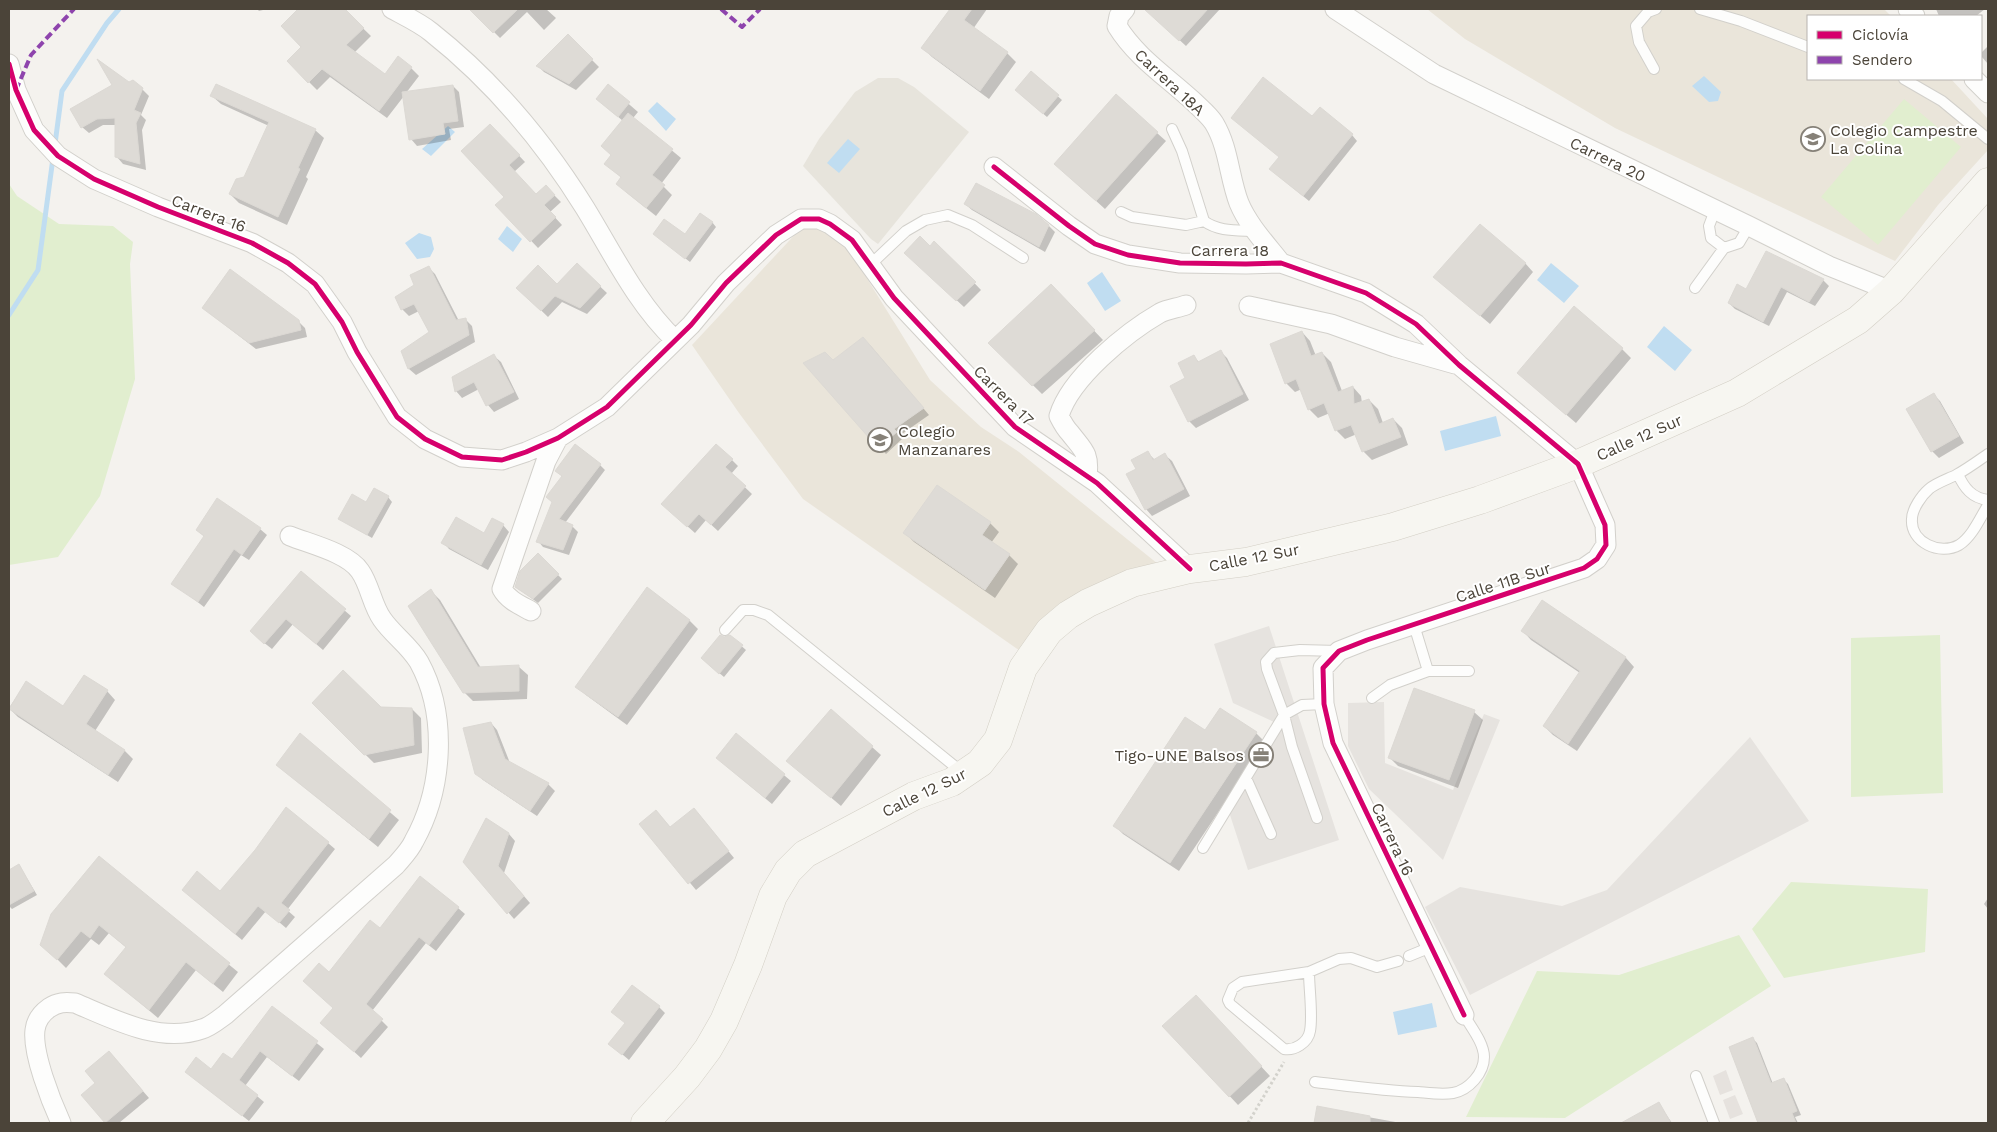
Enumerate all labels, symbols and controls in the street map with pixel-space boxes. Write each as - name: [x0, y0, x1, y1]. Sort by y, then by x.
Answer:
- legend: [1807, 15, 1982, 80]
- text: Ciclovía: [1852, 26, 1909, 44]
- street label: Carrera 18A: [1131, 45, 1209, 120]
- text: Sendero: [1852, 51, 1913, 69]
- place label: Colegio Campestre La Colina: [1830, 121, 1978, 158]
- school or university icon: Colegio Campestre La Colina: [1800, 126, 1826, 152]
- street label: Carrera 20: [1567, 133, 1649, 186]
- street label: Carrera 16: [169, 191, 249, 236]
- street label: Carrera 18: [1191, 241, 1269, 260]
- street label: Carrera 17: [970, 361, 1038, 429]
- street label: Calle 12 Sur: [1593, 410, 1685, 465]
- place label: Colegio Manzanares: [898, 422, 991, 459]
- school or university icon: Colegio Manzanares: [867, 427, 893, 453]
- street label: Calle 12 Sur: [1207, 539, 1301, 576]
- street label: Calle 11B Sur: [1453, 558, 1554, 607]
- office icon: Tigo-UNE Balsos: [1248, 742, 1274, 768]
- place label: Tigo-UNE Balsos: [1114, 746, 1244, 765]
- street label: Calle 12 Sur: [879, 764, 970, 821]
- street label: Carrera 16: [1367, 800, 1418, 879]

